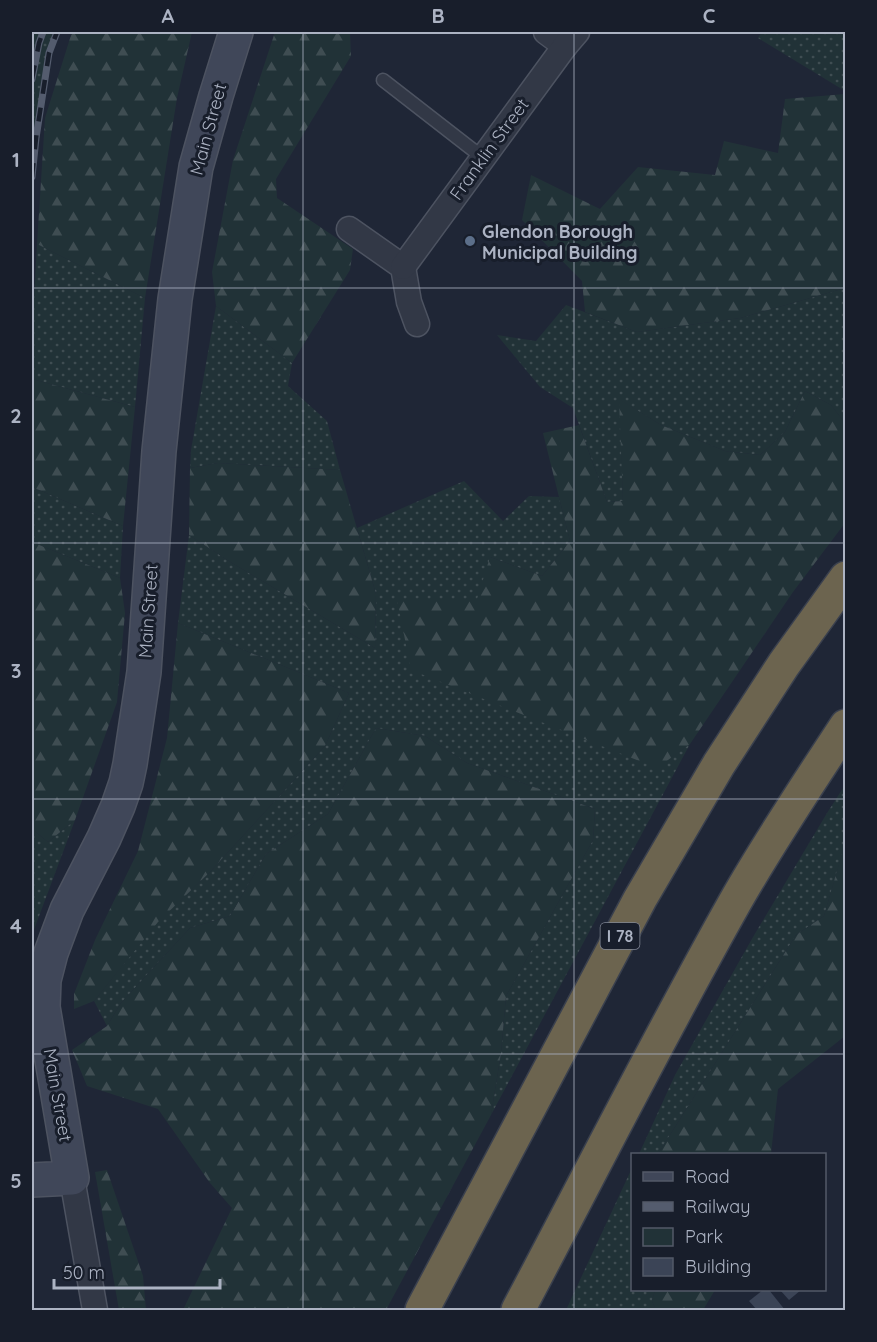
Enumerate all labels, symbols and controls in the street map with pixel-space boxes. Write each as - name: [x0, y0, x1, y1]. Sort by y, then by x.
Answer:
- text: A: [162, 3, 175, 28]
- text: B: [431, 3, 445, 28]
- text: C: [703, 3, 716, 28]
- street label: Main Street: [185, 81, 231, 177]
- street label: Franklin Street: [444, 94, 534, 204]
- text: 1: [12, 147, 20, 172]
- place label: Glendon Borough Municipal Building: [482, 220, 637, 264]
- marker: Glendon Borough Municipal Building: [463, 234, 477, 248]
- text: 2: [10, 403, 22, 428]
- street label: Main Street: [133, 563, 163, 659]
- text: 3: [11, 658, 21, 683]
- text: 4: [10, 913, 22, 938]
- road number: I 78: [600, 923, 640, 949]
- street label: Main Street: [38, 1047, 78, 1143]
- legend: [631, 1153, 826, 1291]
- text: Road: [685, 1165, 730, 1188]
- text: 5: [10, 1168, 22, 1193]
- text: Railway: [685, 1195, 751, 1218]
- text: Park: [685, 1225, 723, 1248]
- scale bar: [54, 1252, 220, 1290]
- text: Building: [685, 1255, 751, 1278]
- text: 50 m: [63, 1261, 105, 1284]

